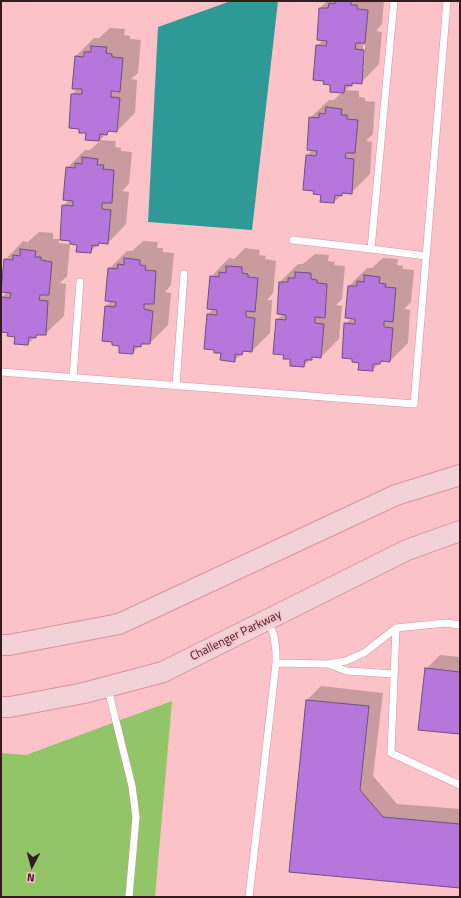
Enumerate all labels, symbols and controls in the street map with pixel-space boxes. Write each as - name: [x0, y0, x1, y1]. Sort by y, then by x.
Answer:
- street label: Challenger Parkway: [188, 608, 284, 664]
- north arrow: [12, 846, 52, 886]
- text: N: [26, 870, 35, 886]

